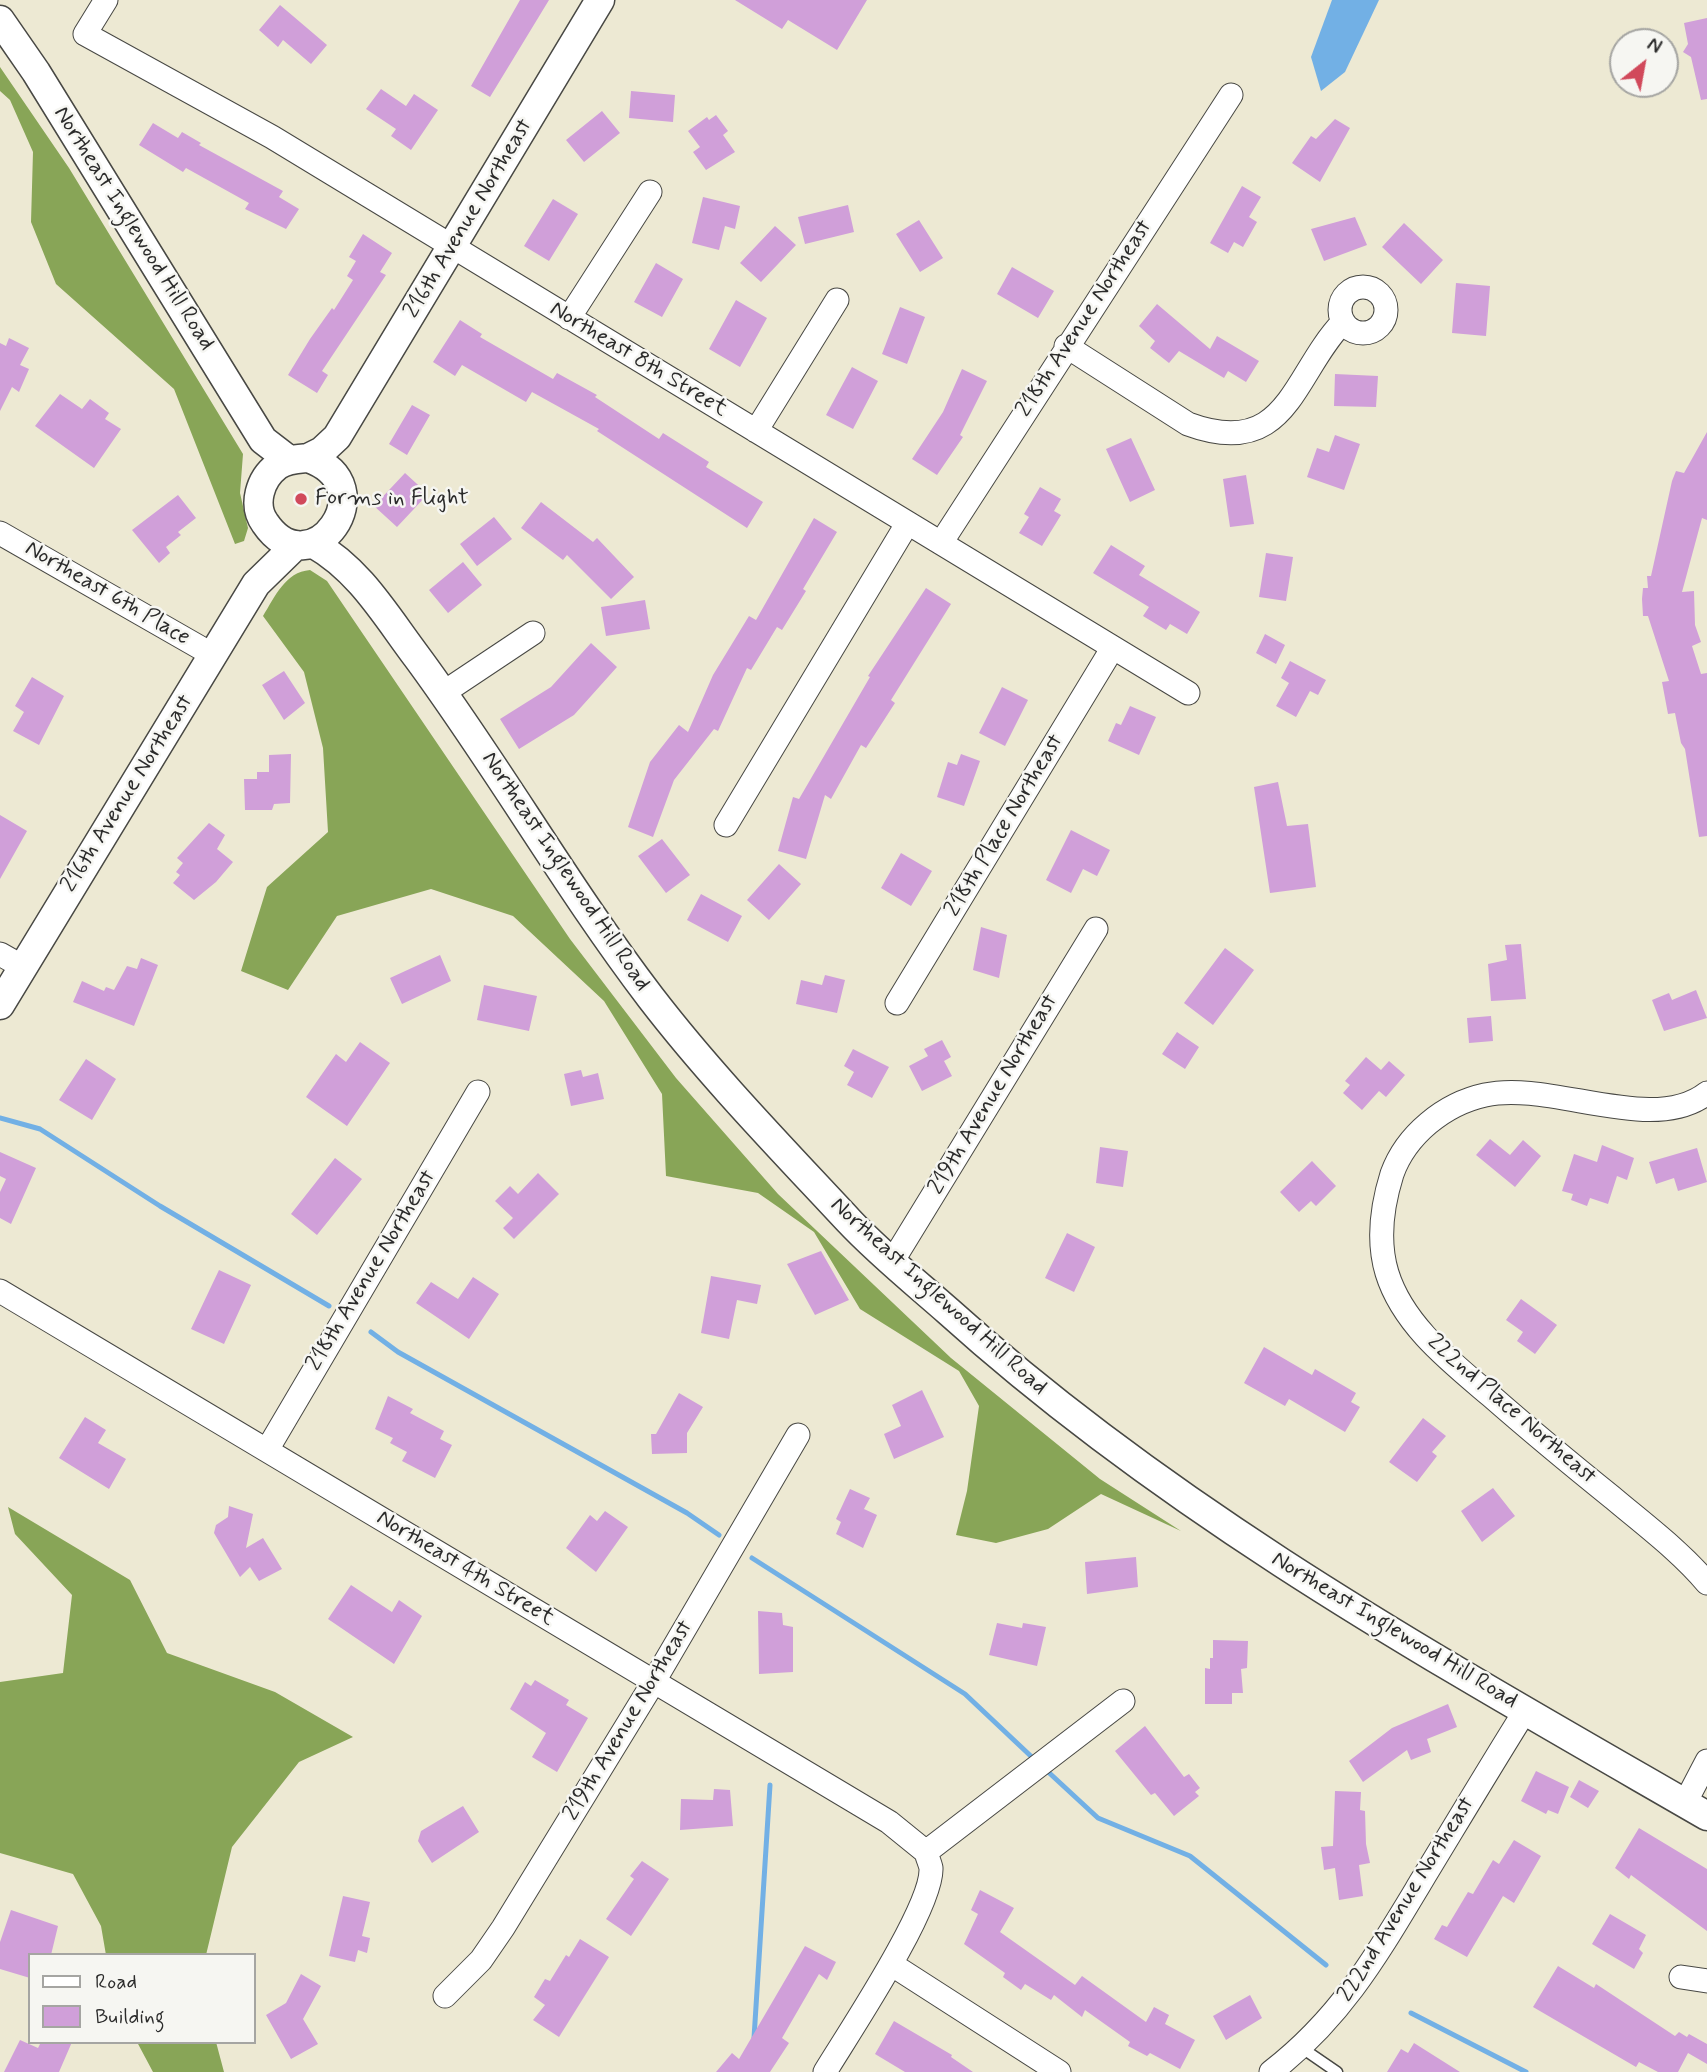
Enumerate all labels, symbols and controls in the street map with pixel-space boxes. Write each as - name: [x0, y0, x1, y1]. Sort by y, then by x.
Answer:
- north arrow: [1609, 28, 1679, 98]
- text: N: [1642, 32, 1666, 60]
- street label: Northeast Inglewood Hill Road: [46, 102, 220, 356]
- street label: 216th Avenue Northeast: [399, 114, 539, 324]
- street label: 218th Avenue Northeast: [1011, 215, 1159, 423]
- street label: Northeast 8th Street: [544, 296, 732, 424]
- place label: Forms in Flight: [315, 485, 469, 513]
- marker: Forms in Flight: [293, 491, 309, 507]
- street label: Northeast 6th Place: [20, 536, 194, 652]
- street label: 216th Avenue Northeast: [56, 690, 200, 898]
- street label: 218th Place Northeast: [940, 730, 1070, 922]
- street label: Northeast Inglewood Hill Road: [475, 747, 655, 997]
- street label: 219th Avenue Northeast: [923, 990, 1065, 1200]
- street label: 218th Avenue Northeast: [301, 1166, 443, 1376]
- street label: Northeast Inglewood Hill Road: [824, 1192, 1052, 1402]
- street label: 222nd Place Northeast: [1421, 1329, 1601, 1491]
- street label: Northeast 4th Street: [371, 1505, 559, 1633]
- street label: Northeast Inglewood Hill Road: [1266, 1546, 1522, 1716]
- street label: 219th Avenue Northeast: [558, 1616, 700, 1826]
- street label: 222nd Avenue Northeast: [1333, 1792, 1481, 2008]
- legend: [28, 1953, 256, 2044]
- text: Road: [95, 1968, 137, 1996]
- text: Building: [95, 2003, 165, 2031]

